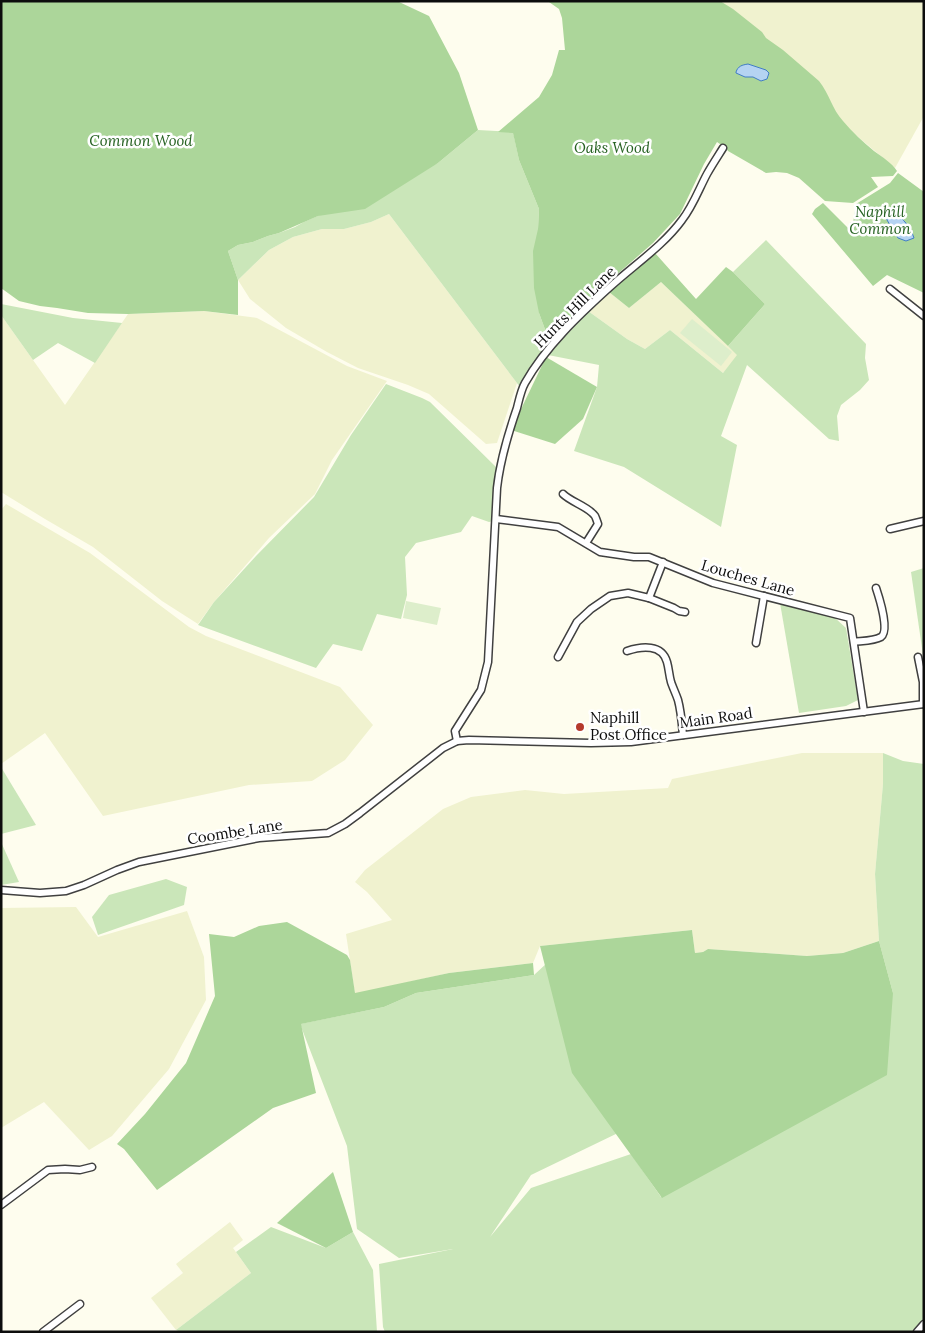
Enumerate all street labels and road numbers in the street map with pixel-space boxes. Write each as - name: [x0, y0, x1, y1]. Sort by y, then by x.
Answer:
- street label: Hunts Hill Lane: [530, 262, 620, 352]
- street label: Louches Lane: [699, 555, 797, 600]
- street label: Main Road: [678, 703, 754, 732]
- street label: Coombe Lane: [186, 815, 284, 848]

